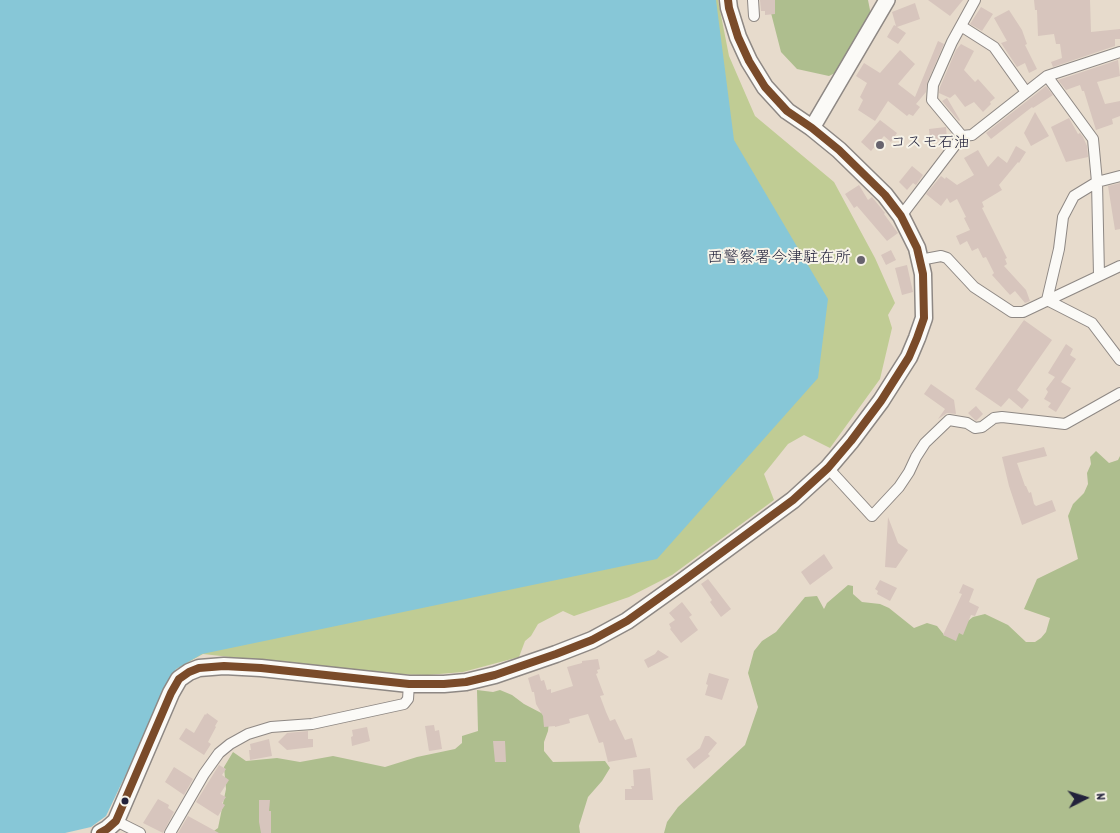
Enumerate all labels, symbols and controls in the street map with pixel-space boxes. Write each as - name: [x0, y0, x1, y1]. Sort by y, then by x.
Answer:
- place label: コスモ石油: [890, 135, 970, 155]
- marker: コスモ石油: [874, 139, 886, 151]
- place label: 西警察署今津駐在所: [707, 250, 851, 270]
- marker: 西警察署今津駐在所: [855, 254, 867, 266]
- north arrow: [1060, 773, 1110, 823]
- text: N: [1090, 792, 1110, 801]
- unlabelled marker: [120, 796, 130, 806]

